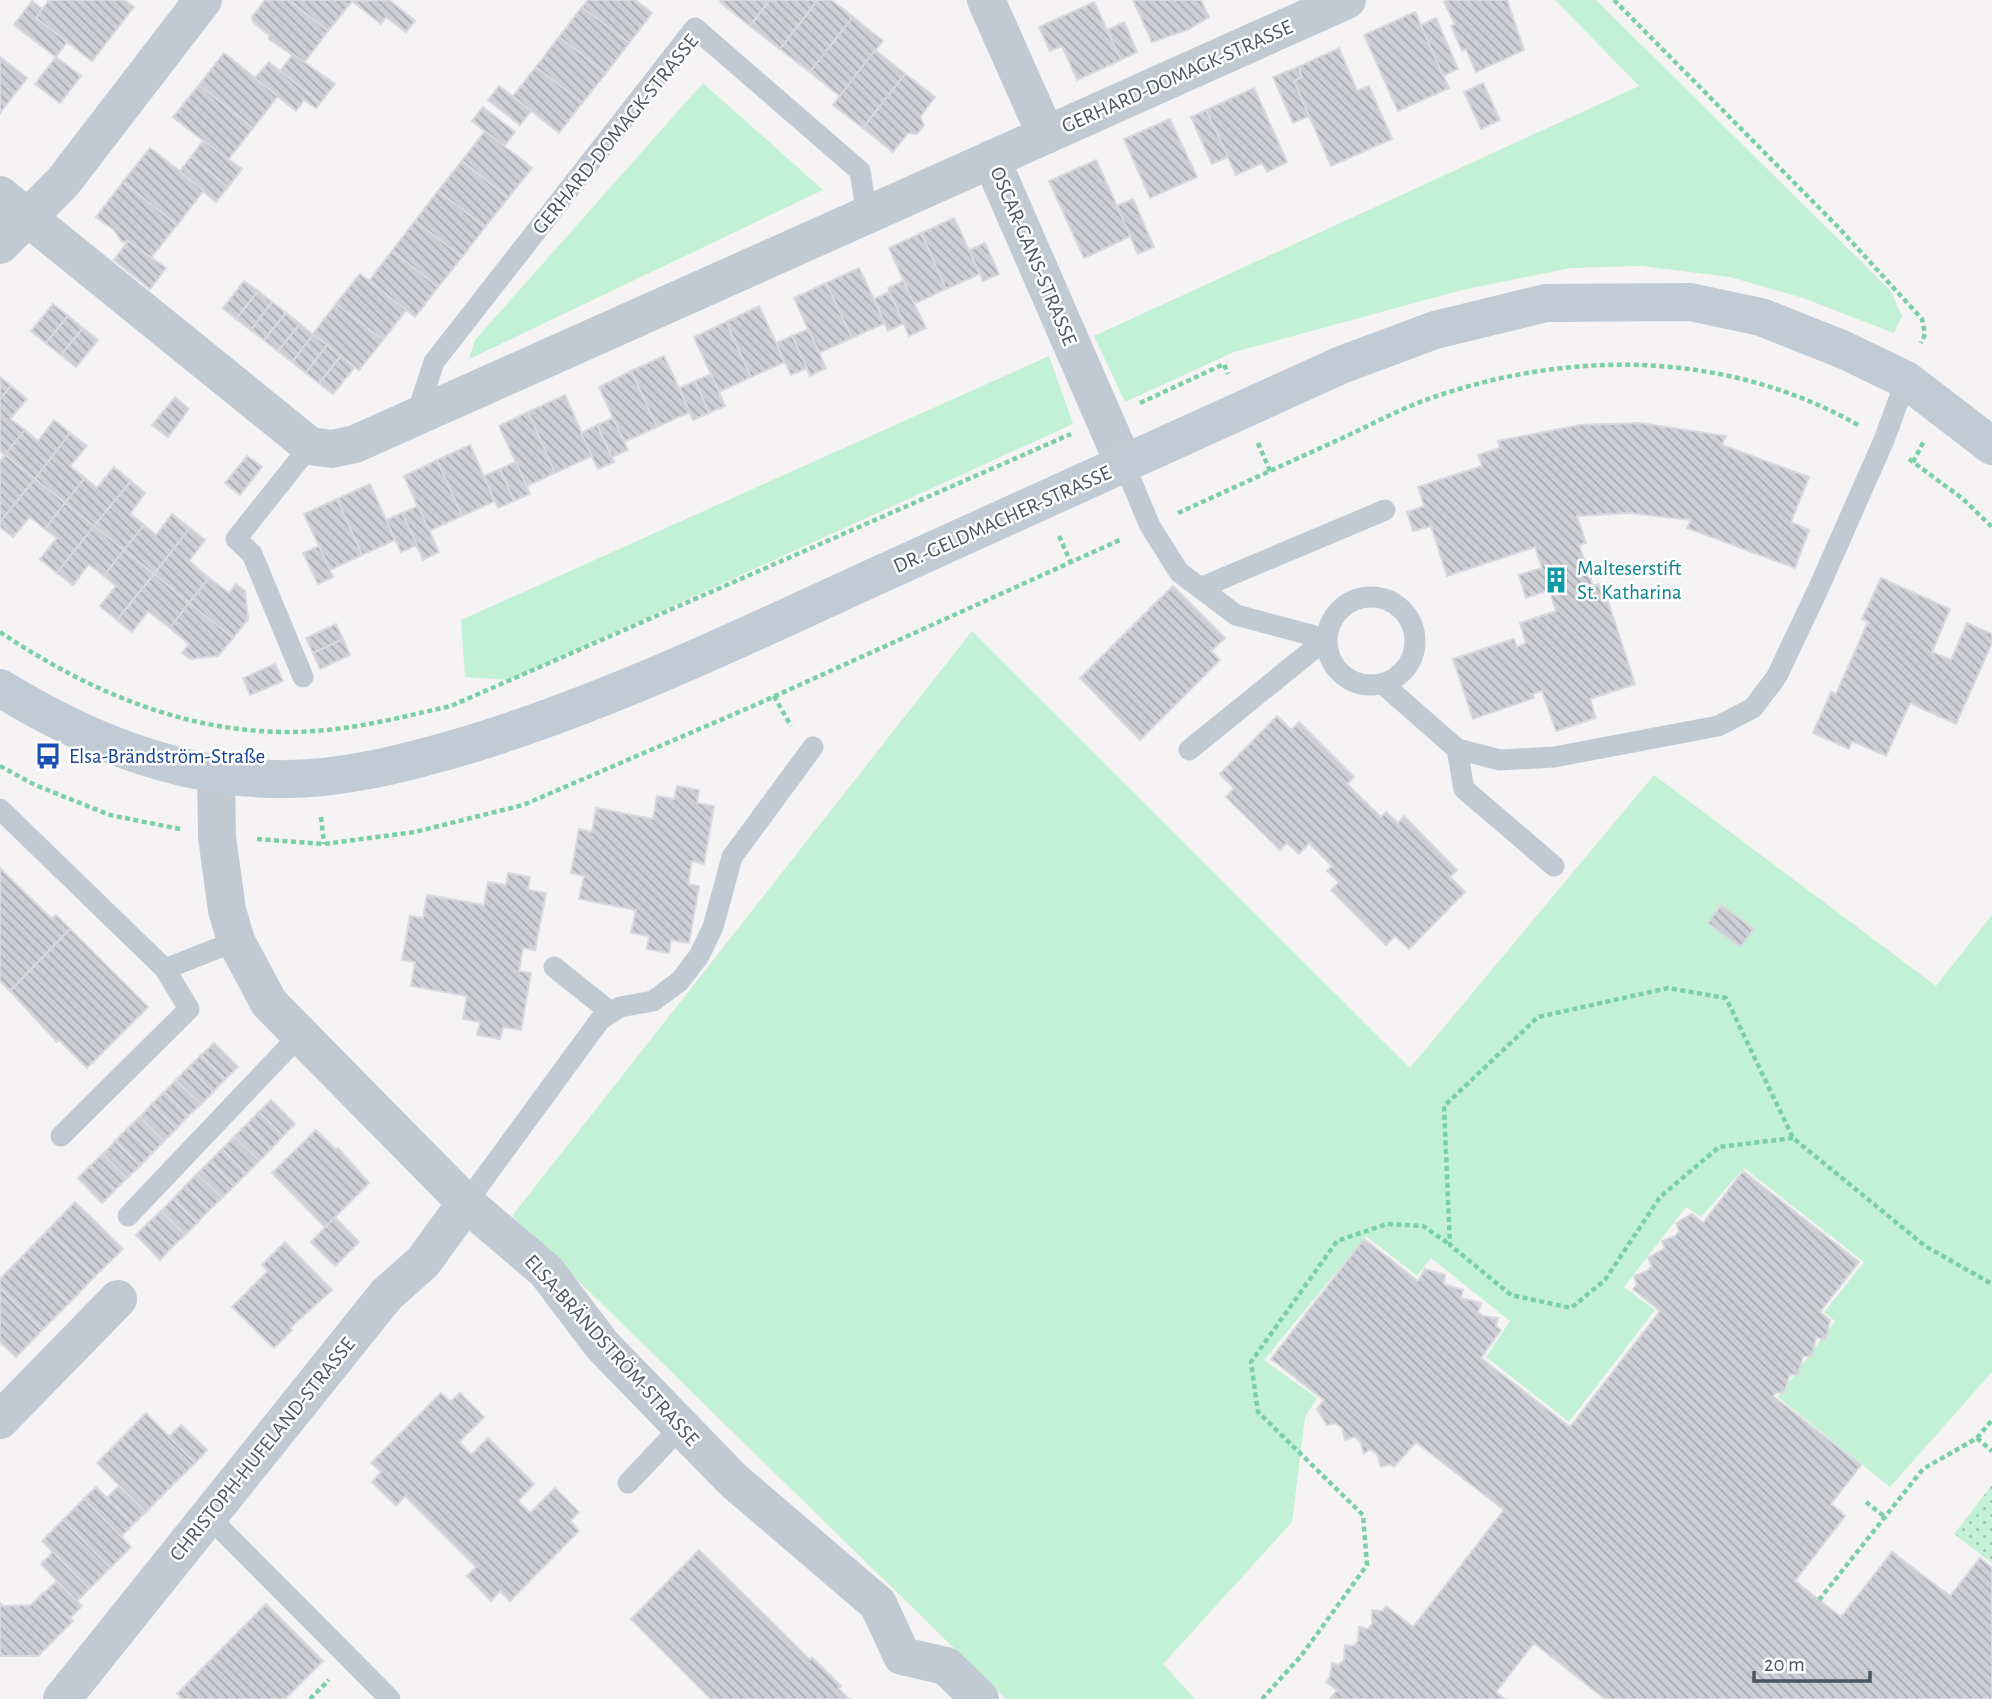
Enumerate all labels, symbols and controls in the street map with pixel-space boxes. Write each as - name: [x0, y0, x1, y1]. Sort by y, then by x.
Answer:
- street label: GERHARD-DOMAGK-STRASSE: [1059, 16, 1296, 137]
- street label: GERHARD-DOMAGK-STRASSE: [529, 31, 702, 238]
- street label: OSCAR-GANS-STRASSE: [986, 164, 1081, 349]
- street label: DR.-GELDMACHER-STRASSE: [890, 462, 1114, 577]
- place label: Malteserstift St. Katharina: [1577, 558, 1682, 603]
- building icon: Malteserstift St. Katharina: [1541, 565, 1571, 595]
- bus stop icon: Elsa-Brändström-Straße: [33, 741, 63, 771]
- place label: Elsa-Brändström-Straße: [69, 746, 265, 767]
- street label: ELSA-BRÄNDSTRÖM-STRASSE: [520, 1250, 704, 1450]
- street label: CHRISTOPH-HUFELAND-STRASSE: [166, 1334, 359, 1565]
- scale bar: [1754, 1640, 1870, 1684]
- text: 20 m: [1764, 1654, 1805, 1675]

